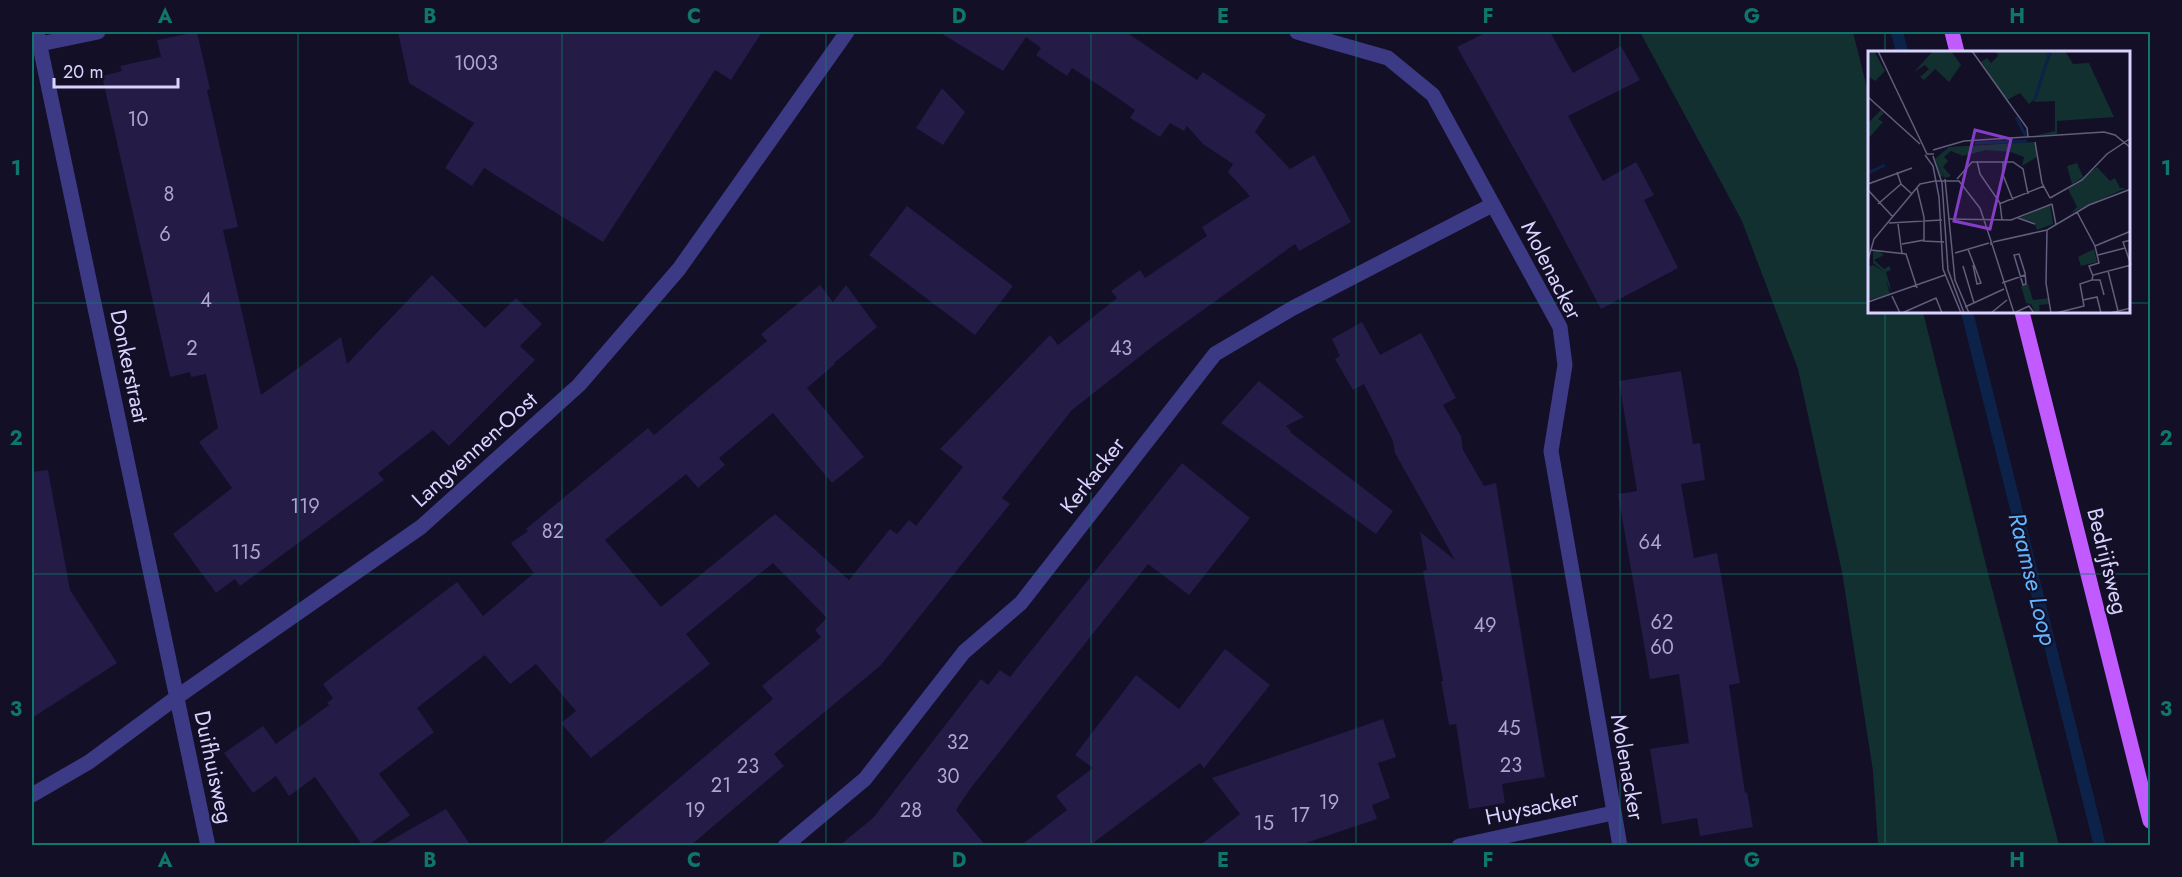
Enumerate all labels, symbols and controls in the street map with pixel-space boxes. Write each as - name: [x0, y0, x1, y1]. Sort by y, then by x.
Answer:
- text: A: [157, 2, 173, 31]
- text: B: [423, 2, 437, 31]
- text: C: [687, 2, 701, 31]
- text: D: [952, 2, 966, 31]
- text: E: [1217, 2, 1229, 31]
- text: F: [1482, 2, 1494, 31]
- text: G: [1744, 2, 1760, 31]
- text: H: [2009, 2, 2025, 31]
- house number: 1003: [454, 49, 498, 78]
- scale bar: [54, 51, 178, 89]
- inset map: [1868, 51, 2131, 314]
- text: 20 m: [63, 59, 103, 85]
- house number: 10: [128, 105, 149, 134]
- text: 1: [11, 154, 21, 183]
- text: 1: [2161, 154, 2171, 183]
- house number: 8: [164, 180, 174, 209]
- street label: Molenacker: [1513, 215, 1591, 325]
- house number: 6: [159, 220, 171, 249]
- house number: 4: [200, 286, 212, 315]
- street label: Donkerstraat: [102, 306, 158, 426]
- house number: 2: [186, 334, 198, 363]
- house number: 43: [1110, 334, 1132, 363]
- street label: Langvennen-Oost: [404, 383, 544, 514]
- text: 2: [9, 424, 23, 453]
- text: 2: [2159, 424, 2173, 453]
- street label: Kerkacker: [1052, 429, 1132, 520]
- house number: 119: [290, 492, 320, 521]
- street label: Bedrijfsweg: [2079, 505, 2137, 617]
- water label: Raamse Loop: [2000, 509, 2066, 649]
- house number: 82: [542, 517, 564, 546]
- house number: 64: [1638, 528, 1662, 557]
- house number: 115: [231, 538, 261, 567]
- house number: 62: [1651, 608, 1673, 637]
- house number: 49: [1473, 611, 1497, 640]
- house number: 60: [1650, 633, 1674, 662]
- text: 3: [10, 695, 22, 724]
- text: 3: [2160, 695, 2172, 724]
- street label: Duifhuisweg: [186, 708, 242, 826]
- street label: Molenacker: [1603, 711, 1653, 823]
- house number: 45: [1498, 714, 1520, 743]
- house number: 32: [947, 728, 969, 757]
- house number: 23: [1500, 751, 1522, 780]
- house number: 23: [737, 752, 759, 781]
- house number: 30: [937, 762, 959, 791]
- house number: 21: [711, 771, 731, 800]
- street label: Huysacker: [1482, 781, 1582, 833]
- house number: 19: [1319, 788, 1339, 817]
- house number: 19: [685, 796, 705, 825]
- house number: 28: [900, 796, 922, 825]
- house number: 17: [1290, 801, 1310, 830]
- house number: 15: [1254, 809, 1274, 838]
- text: A: [157, 846, 173, 875]
- text: B: [423, 846, 437, 875]
- text: C: [687, 846, 701, 875]
- text: D: [952, 846, 966, 875]
- text: E: [1217, 846, 1229, 875]
- text: F: [1482, 846, 1494, 875]
- text: G: [1744, 846, 1760, 875]
- text: H: [2009, 846, 2025, 875]

